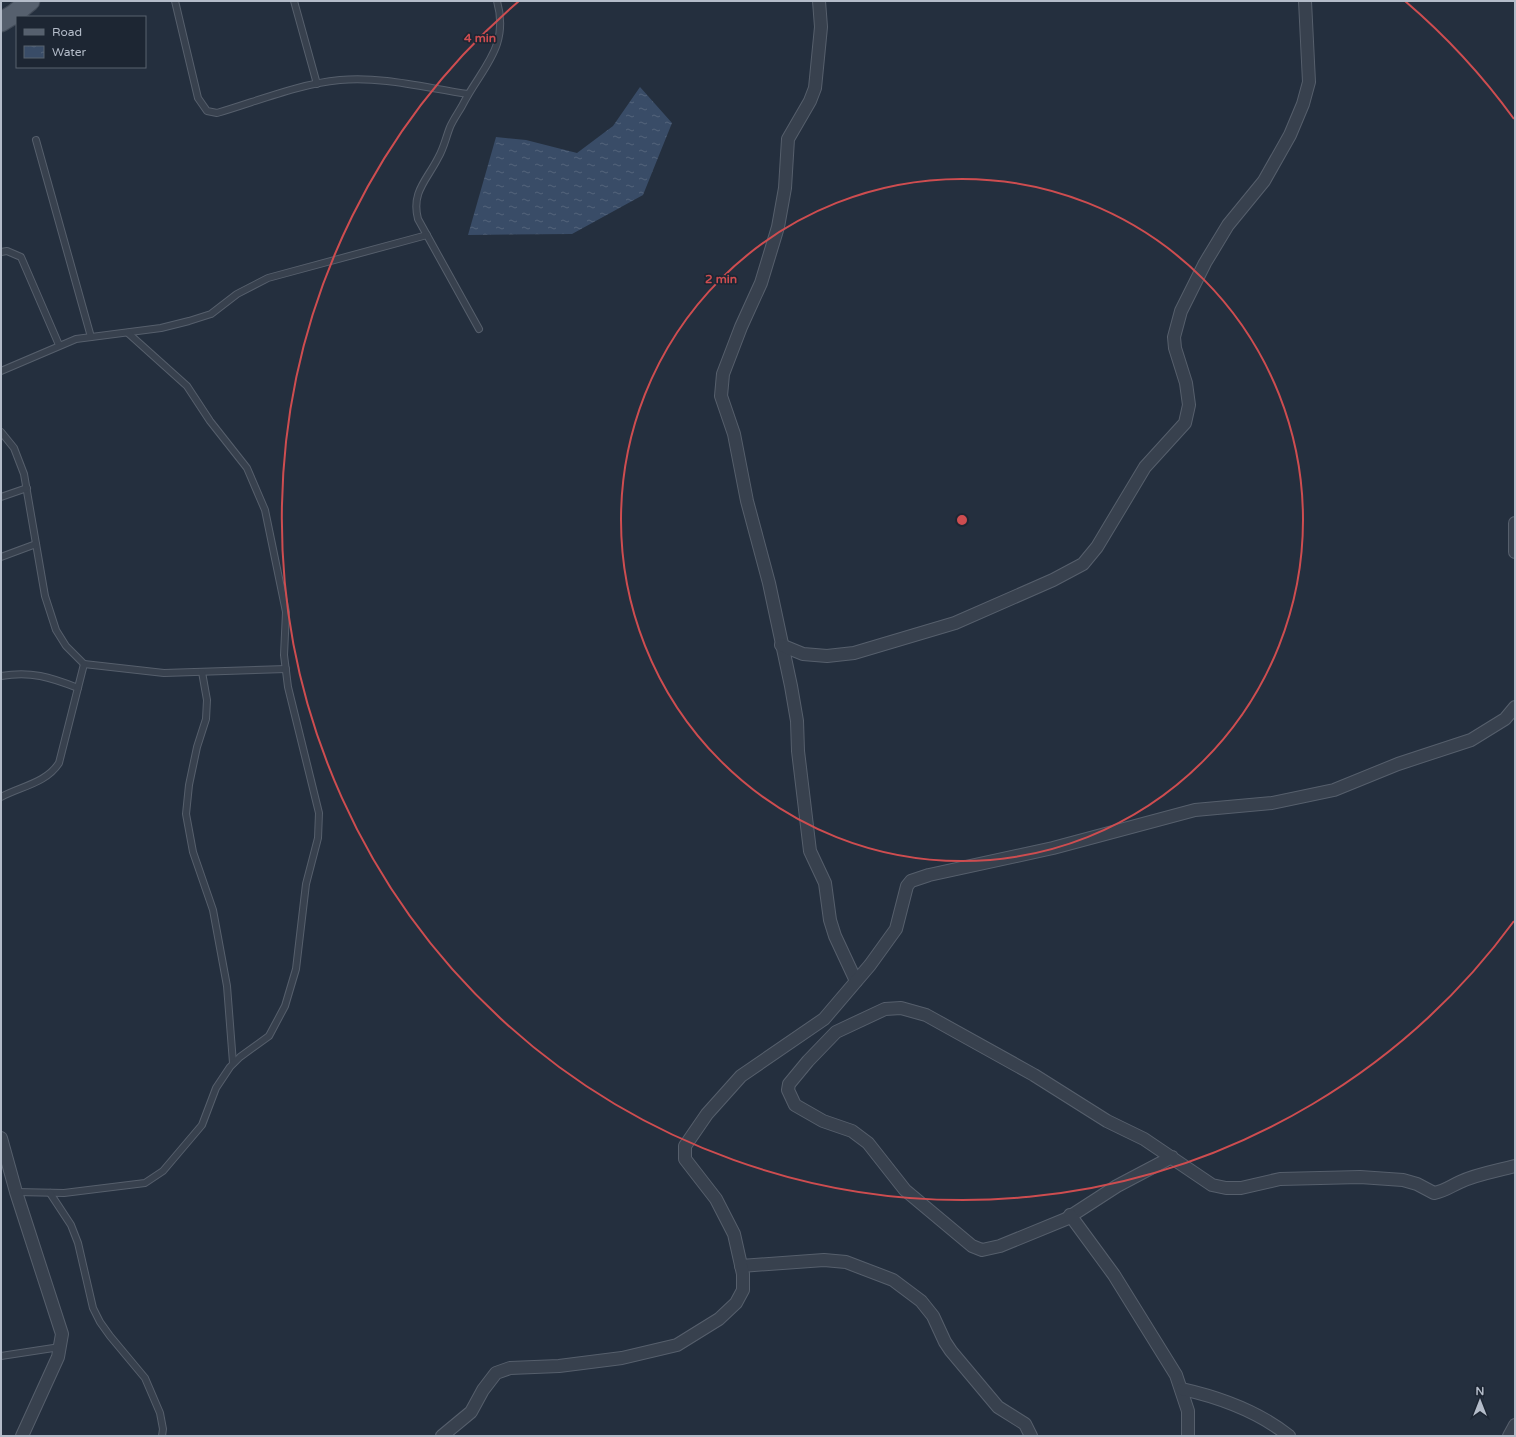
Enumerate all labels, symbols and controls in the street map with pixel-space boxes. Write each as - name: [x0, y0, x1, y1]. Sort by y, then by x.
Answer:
- legend: [16, 16, 146, 68]
- text: Road: [52, 25, 82, 39]
- text: 4 min: [464, 31, 496, 45]
- text: Water: [52, 45, 87, 59]
- text: 2 min: [705, 272, 737, 286]
- centre of rings: [955, 513, 969, 527]
- north arrow: [1460, 1381, 1500, 1421]
- text: N: [1476, 1385, 1484, 1398]

